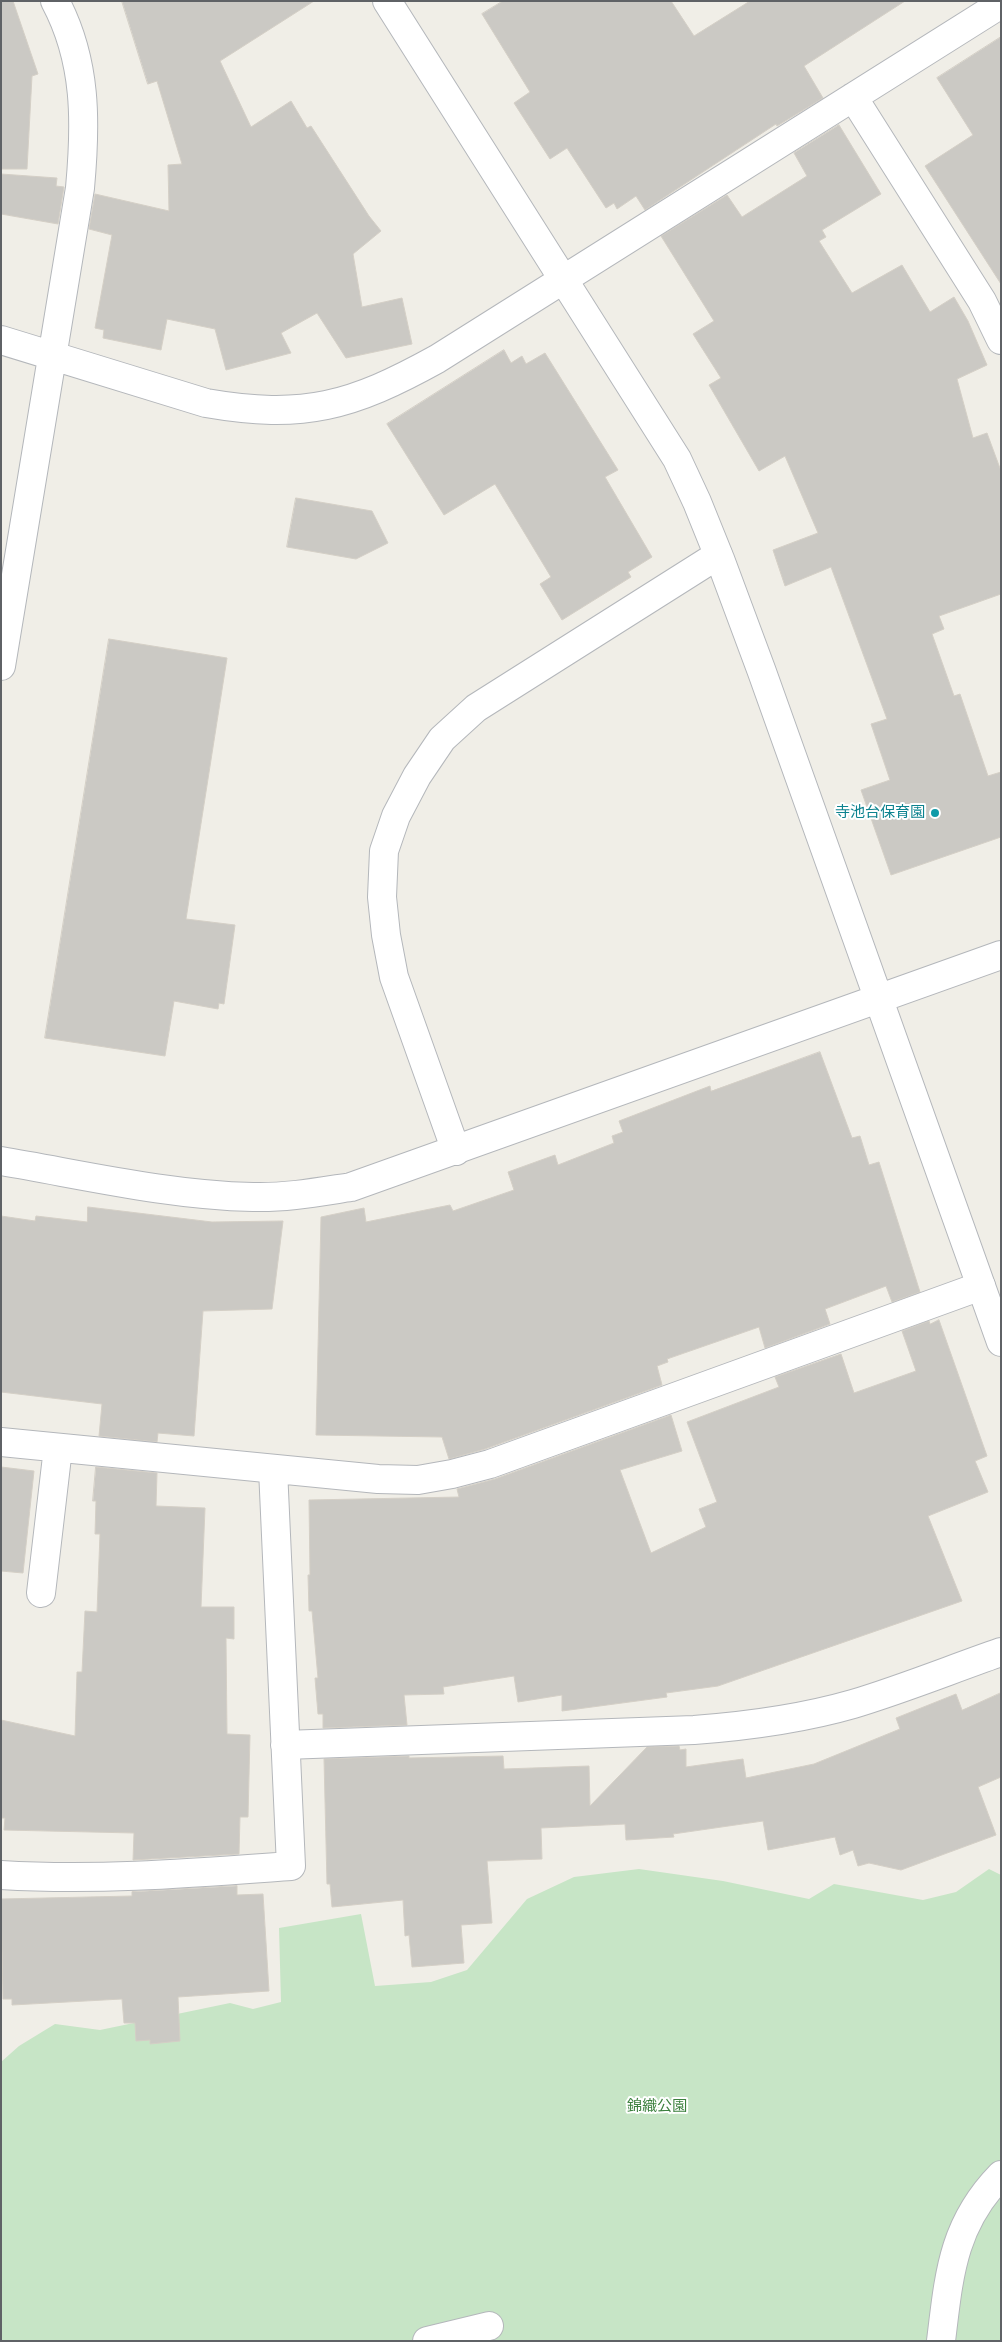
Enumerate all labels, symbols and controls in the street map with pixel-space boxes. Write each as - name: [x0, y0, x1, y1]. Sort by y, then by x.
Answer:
- place label: 寺池台保育園: [835, 804, 925, 822]
- marker: 寺池台保育園: [929, 807, 941, 819]
- park label: 錦織公園: [627, 2098, 687, 2116]

